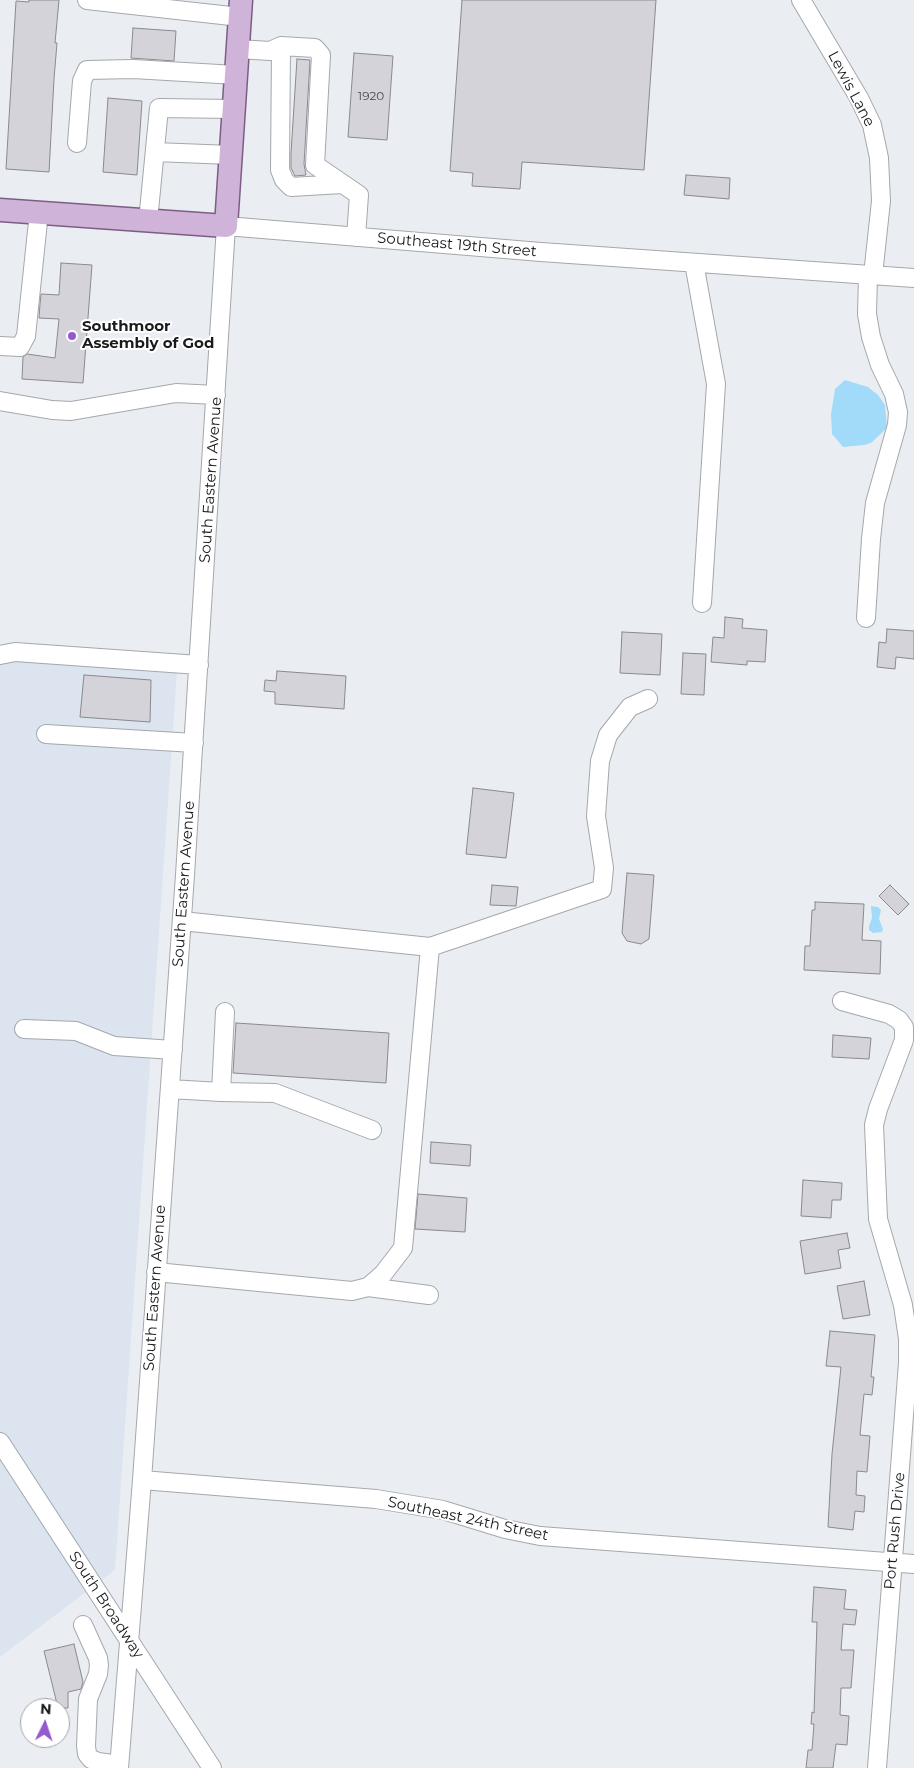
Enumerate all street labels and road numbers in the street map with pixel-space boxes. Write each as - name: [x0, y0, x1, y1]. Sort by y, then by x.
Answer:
- street label: Lewis Lane: [824, 48, 878, 130]
- street label: Southeast 19th Street: [376, 229, 538, 261]
- street label: South Eastern Avenue: [196, 396, 226, 564]
- street label: South Eastern Avenue: [169, 800, 199, 968]
- street label: South Eastern Avenue: [140, 1204, 170, 1372]
- street label: Port Rush Drive: [881, 1472, 909, 1590]
- street label: Southeast 24th Street: [386, 1493, 550, 1545]
- street label: South Broadway: [65, 1548, 147, 1662]

